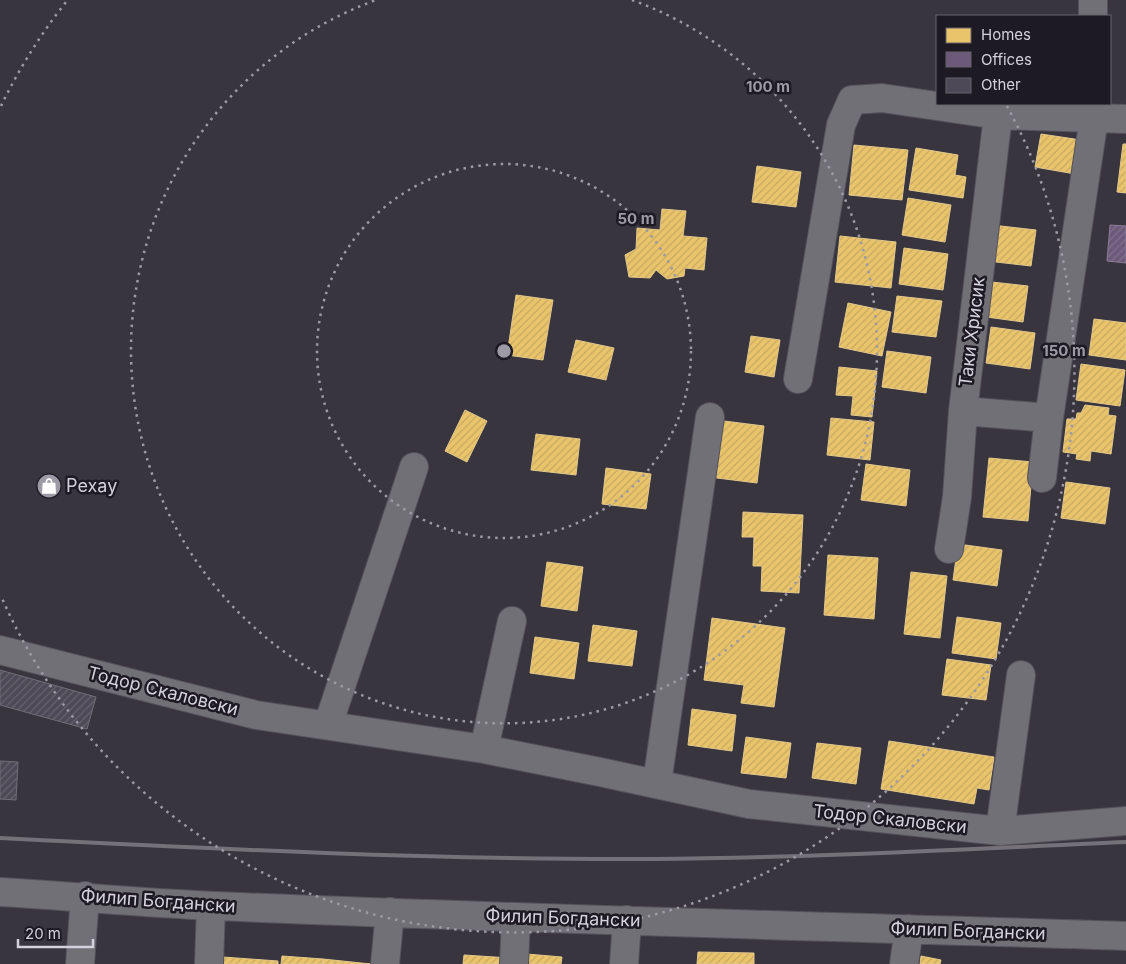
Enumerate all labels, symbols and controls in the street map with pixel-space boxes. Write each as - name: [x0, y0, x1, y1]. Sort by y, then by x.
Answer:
- legend: [936, 15, 1111, 105]
- text: Homes: [981, 25, 1031, 44]
- text: Offices: [981, 50, 1032, 69]
- text: Other: [981, 75, 1021, 94]
- text: 100 m: [746, 77, 790, 96]
- text: 50 m: [618, 209, 654, 228]
- street label: Таки Хрисик: [954, 276, 989, 388]
- text: 150 m: [1042, 341, 1086, 360]
- centre of rings: [495, 342, 513, 360]
- shop icon: Рехау: [36, 473, 62, 499]
- place label: Рехау: [66, 475, 117, 496]
- street label: Тодор Скаловски: [86, 662, 240, 719]
- street label: Тодор Скаловски: [812, 800, 968, 837]
- street label: Филип Богдански: [80, 885, 236, 916]
- street label: Филип Богдански: [485, 904, 641, 931]
- scale bar: [18, 916, 92, 948]
- street label: Филип Богдански: [890, 917, 1046, 944]
- text: 20 m: [25, 924, 61, 943]

